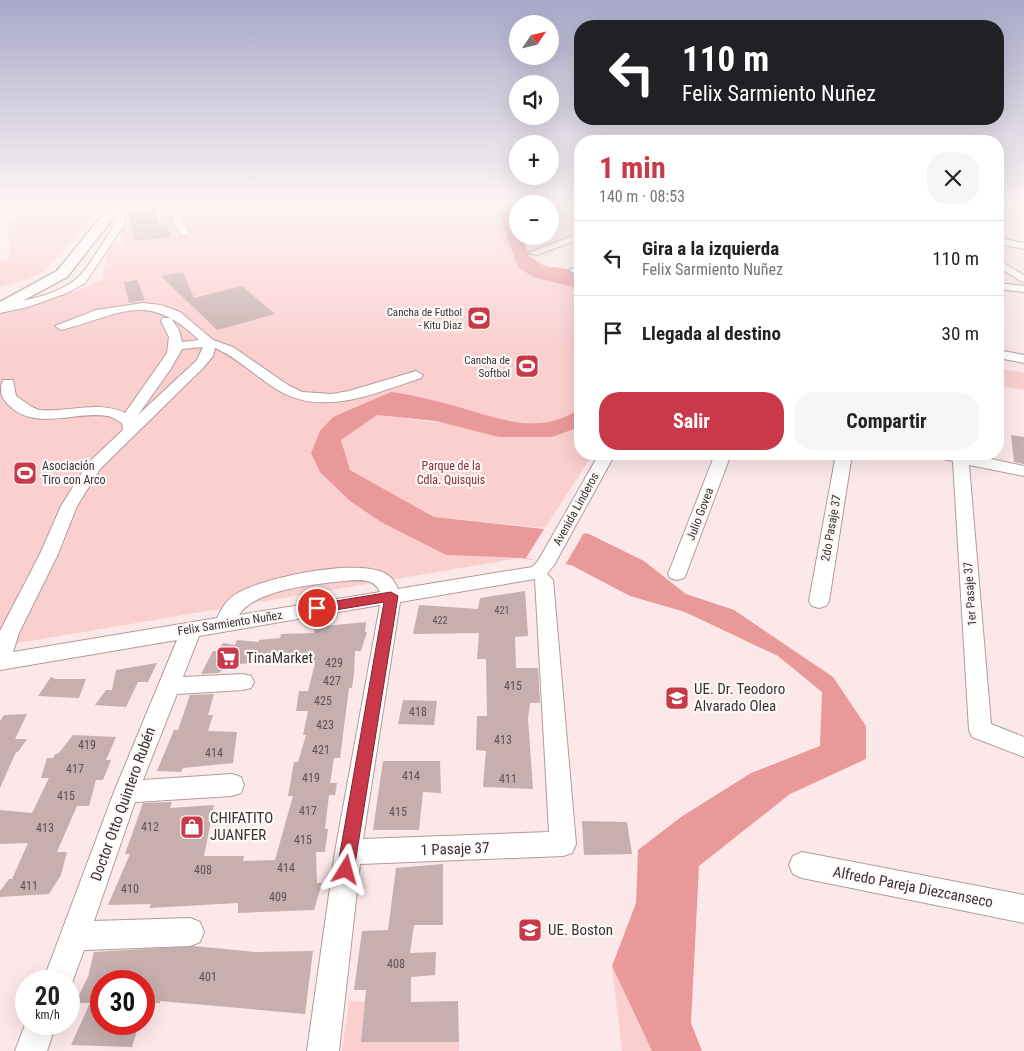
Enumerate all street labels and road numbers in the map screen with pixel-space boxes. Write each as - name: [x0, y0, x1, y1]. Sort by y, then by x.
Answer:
- street label: Avenida Linderos: [550, 470, 602, 548]
- street label: Julio Govea: [684, 485, 717, 542]
- street label: 2do Pasaje 37: [818, 494, 844, 562]
- street label: 1er Pasaje 37: [961, 561, 979, 627]
- street label: Felix Sarmiento Nuñez: [177, 608, 283, 638]
- street label: Doctor Otto Quintero Rubén: [87, 725, 159, 883]
- street label: 1 Pasaje 37: [420, 839, 490, 859]
- street label: Alfredo Pareja Diezcanseco: [831, 863, 995, 911]

